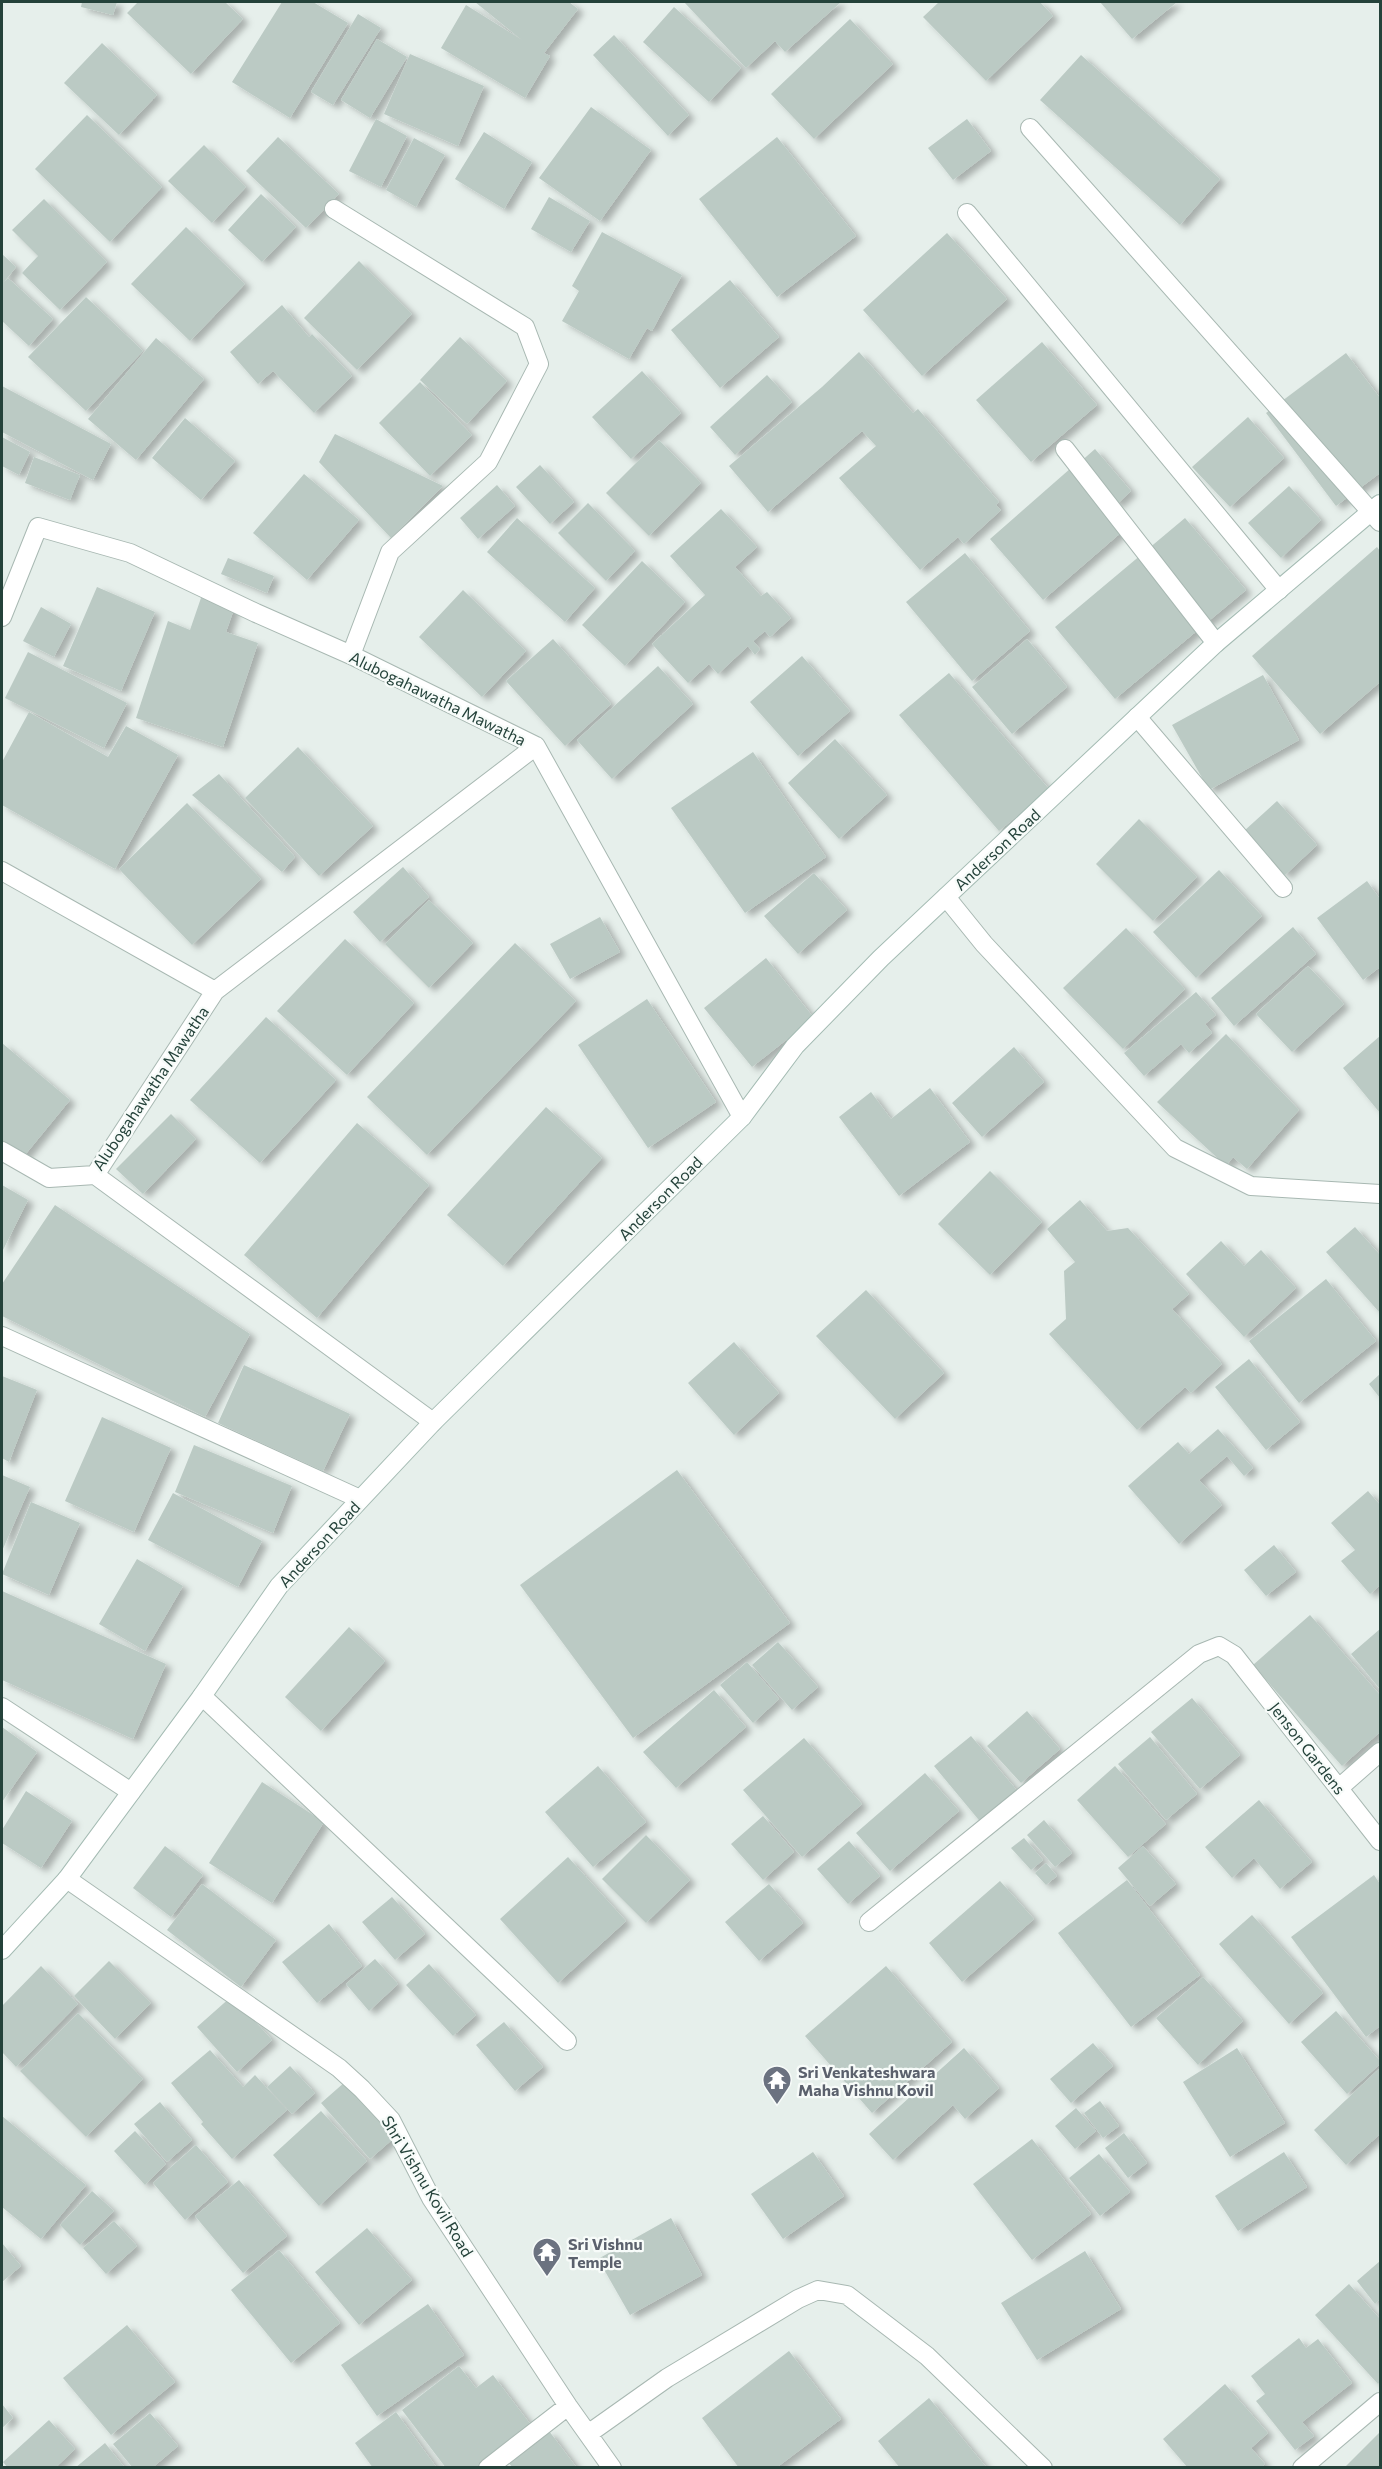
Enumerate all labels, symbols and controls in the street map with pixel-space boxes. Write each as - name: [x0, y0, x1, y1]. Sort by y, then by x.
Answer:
- street label: Alubogahawatha Mawatha: [347, 647, 529, 749]
- street label: Anderson Road: [950, 804, 1044, 894]
- street label: Alubogahawatha Mawatha: [88, 1002, 212, 1174]
- street label: Anderson Road: [614, 1152, 706, 1244]
- street label: Anderson Road: [274, 1497, 364, 1591]
- street label: Jenson Gardens: [1266, 1698, 1350, 1798]
- place label: Sri Venkateshwara Maha Vishnu Kovil: [798, 2062, 935, 2099]
- temple icon: Sri Venkateshwara Maha Vishnu Kovil: [761, 2064, 793, 2106]
- street label: Shri Vishnu Kovil Road: [378, 2112, 478, 2260]
- place label: Sri Vishnu Temple: [568, 2234, 643, 2271]
- temple icon: Sri Vishnu Temple: [531, 2236, 563, 2278]

